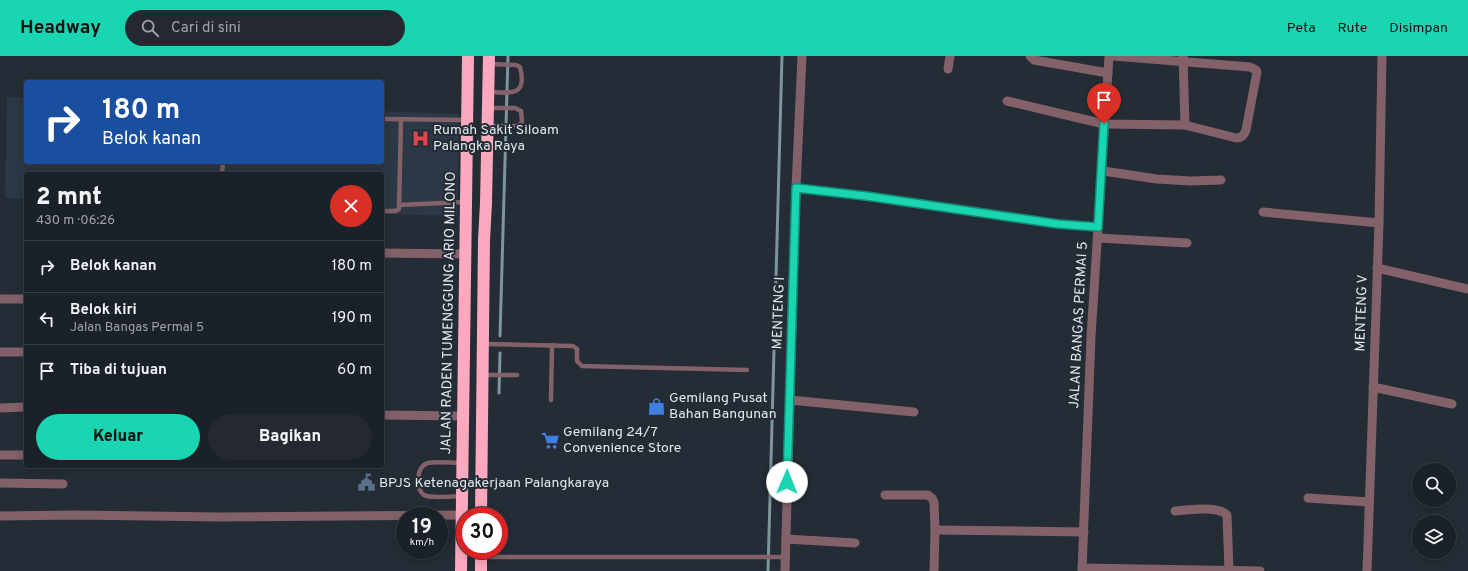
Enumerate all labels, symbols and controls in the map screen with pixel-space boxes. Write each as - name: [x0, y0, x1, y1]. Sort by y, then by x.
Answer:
- search box: [125, 10, 405, 46]
- text: Headway: [20, 16, 101, 40]
- icon: search: [139, 17, 161, 39]
- text: Cari di sini: [171, 19, 241, 38]
- text: Peta: [1287, 20, 1316, 37]
- text: Rute: [1338, 20, 1367, 37]
- text: Disimpan: [1389, 20, 1448, 37]
- pin: [1087, 83, 1121, 124]
- icon: arrive: [1093, 89, 1115, 111]
- text: 180 m: [102, 93, 180, 129]
- icon: right: [36, 96, 88, 148]
- place label: Rumah Sakit Siloam Palangka Raya: [433, 122, 559, 155]
- text: Belok kanan: [102, 128, 201, 151]
- hospital icon: Rumah Sakit Siloam Palangka Raya: [410, 128, 430, 148]
- street label: JALAN RADEN TUMENGGUNG ARIO MILONO: [438, 171, 460, 455]
- text: 2 mnt: [36, 183, 102, 213]
- button: close: [330, 185, 372, 227]
- text: 430 m · 06:26: [36, 213, 115, 229]
- street label: JALAN BANGAS PERMAI 5: [1066, 241, 1092, 409]
- icon: right: [36, 256, 58, 278]
- text: Belok kanan: [70, 257, 157, 276]
- text: 180 m: [332, 257, 372, 276]
- street label: MENTENG V: [1352, 274, 1372, 352]
- street label: MENTENG I: [769, 276, 789, 350]
- text: Belok kiri: [70, 301, 137, 320]
- icon: left: [36, 308, 58, 330]
- text: 190 m: [332, 309, 372, 328]
- text: Jalan Bangas Permai 5: [70, 320, 204, 336]
- icon: arrive: [36, 360, 58, 382]
- text: Tiba di tujuan: [70, 361, 167, 380]
- text: 60 m: [337, 361, 372, 380]
- place label: Gemilang Pusat Bahan Bangunan: [669, 390, 777, 423]
- shop icon: Gemilang Pusat Bahan Bangunan: [646, 396, 666, 416]
- button: Keluar: [36, 414, 200, 460]
- button: Bagikan: [208, 414, 372, 460]
- place label: Gemilang 24/7 Convenience Store: [563, 424, 681, 457]
- supermarket icon: Gemilang 24/7 Convenience Store: [540, 430, 560, 450]
- position arrow: [766, 461, 808, 503]
- map controls: [1412, 463, 1456, 559]
- button: search: [1412, 463, 1456, 507]
- public building icon: BPJS Ketenagakerjaan Palangkaraya: [356, 473, 376, 493]
- place label: BPJS Ketenagakerjaan Palangkaraya: [379, 475, 609, 492]
- speed limit sign: 30: [456, 507, 508, 559]
- text: 19: [412, 515, 432, 541]
- button: layers: [1412, 515, 1456, 559]
- text: km/h: [410, 536, 434, 549]

